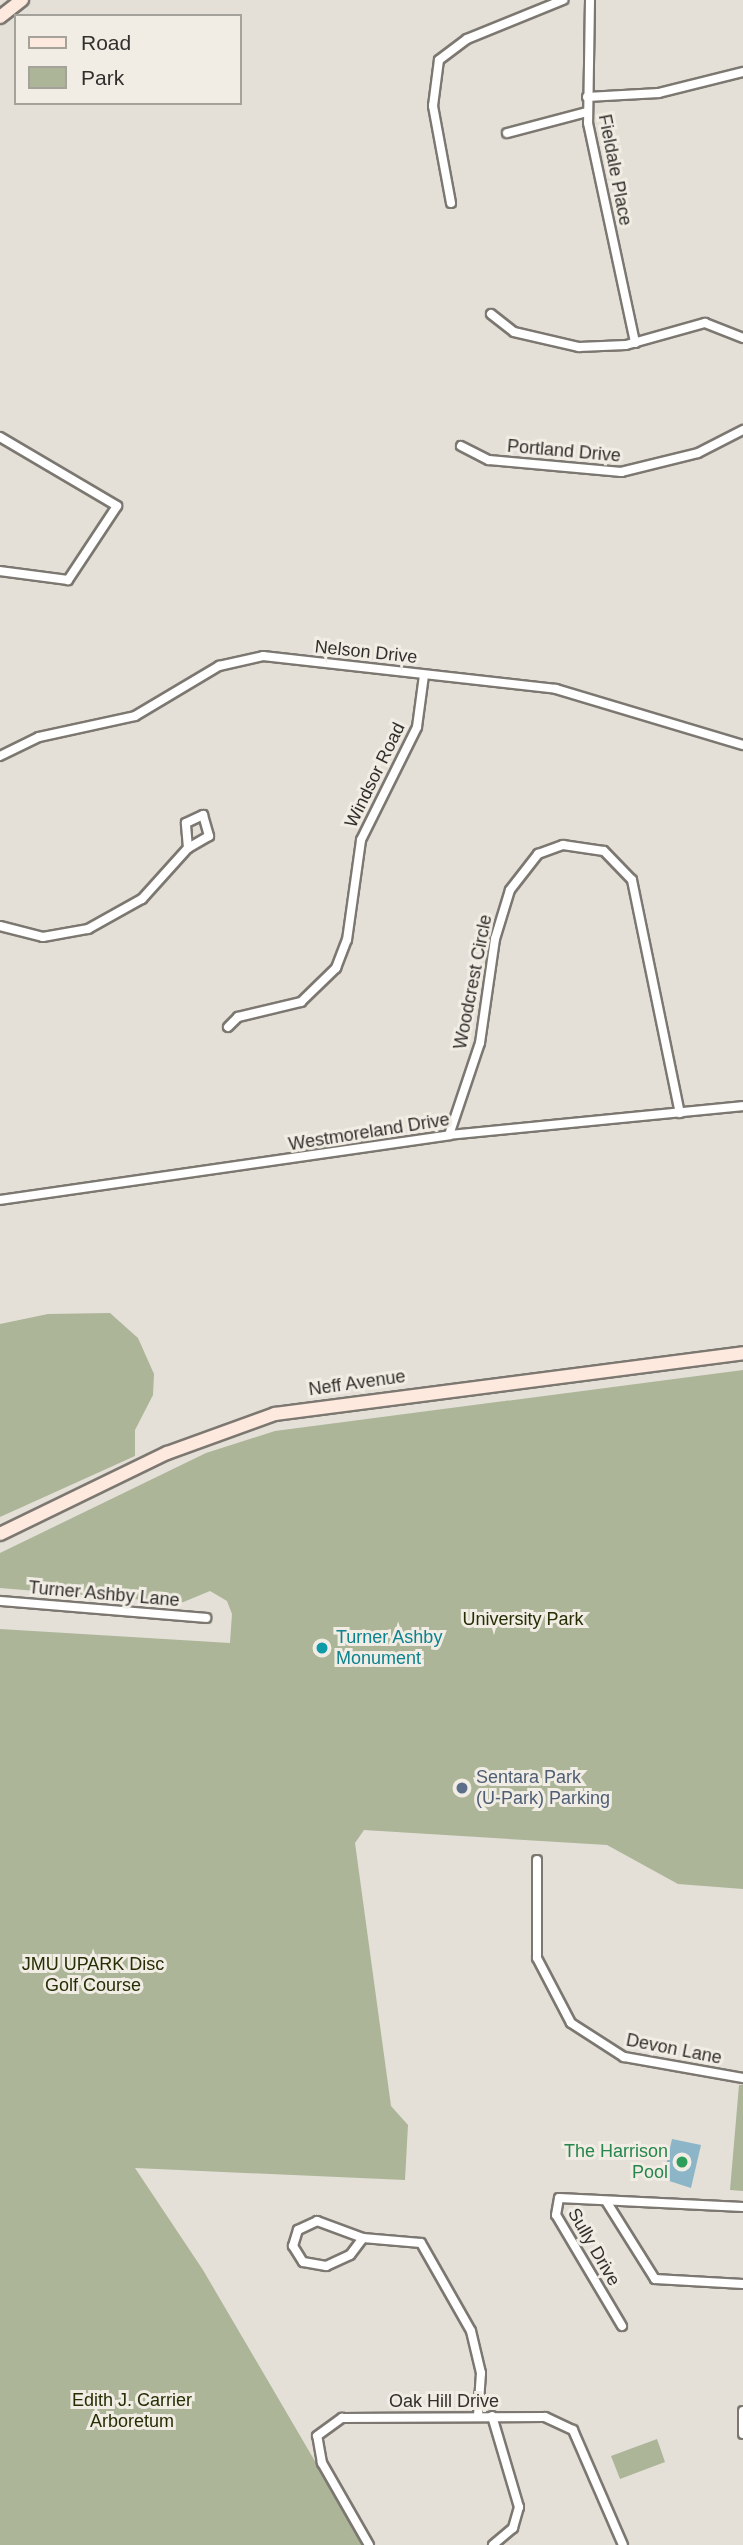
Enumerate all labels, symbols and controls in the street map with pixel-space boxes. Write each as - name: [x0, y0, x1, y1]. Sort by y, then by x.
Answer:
- legend: [14, 14, 242, 105]
- text: Road: [81, 31, 131, 54]
- text: Park: [81, 66, 124, 89]
- street label: Fieldale Place: [594, 112, 636, 228]
- street label: Portland Drive: [506, 435, 622, 467]
- street label: Nelson Drive: [314, 636, 418, 668]
- street label: Windsor Road: [340, 719, 410, 831]
- street label: Woodcrest Circle: [449, 913, 497, 1051]
- street label: Westmoreland Drive: [287, 1109, 451, 1155]
- street label: Neff Avenue: [307, 1365, 407, 1401]
- street label: Turner Ashby Lane: [27, 1577, 181, 1611]
- park label: University Park: [462, 1608, 584, 1630]
- place label: Turner Ashby Monument: [336, 1627, 443, 1670]
- marker: Turner Ashby Monument: [314, 1640, 330, 1656]
- place label: Sentara Park (U-Park) Parking: [476, 1767, 610, 1810]
- marker: Sentara Park (U-Park) Parking: [454, 1780, 470, 1796]
- park label: JMU UPARK Disc Golf Course: [22, 1954, 164, 1996]
- street label: Devon Lane: [624, 2029, 724, 2069]
- place label: The Harrison Pool: [564, 2141, 668, 2184]
- marker: The Harrison Pool: [674, 2154, 690, 2170]
- street label: Sully Drive: [563, 2204, 625, 2290]
- park label: Edith J. Carrier Arboretum: [72, 2390, 192, 2432]
- street label: Oak Hill Drive: [389, 2390, 499, 2412]

